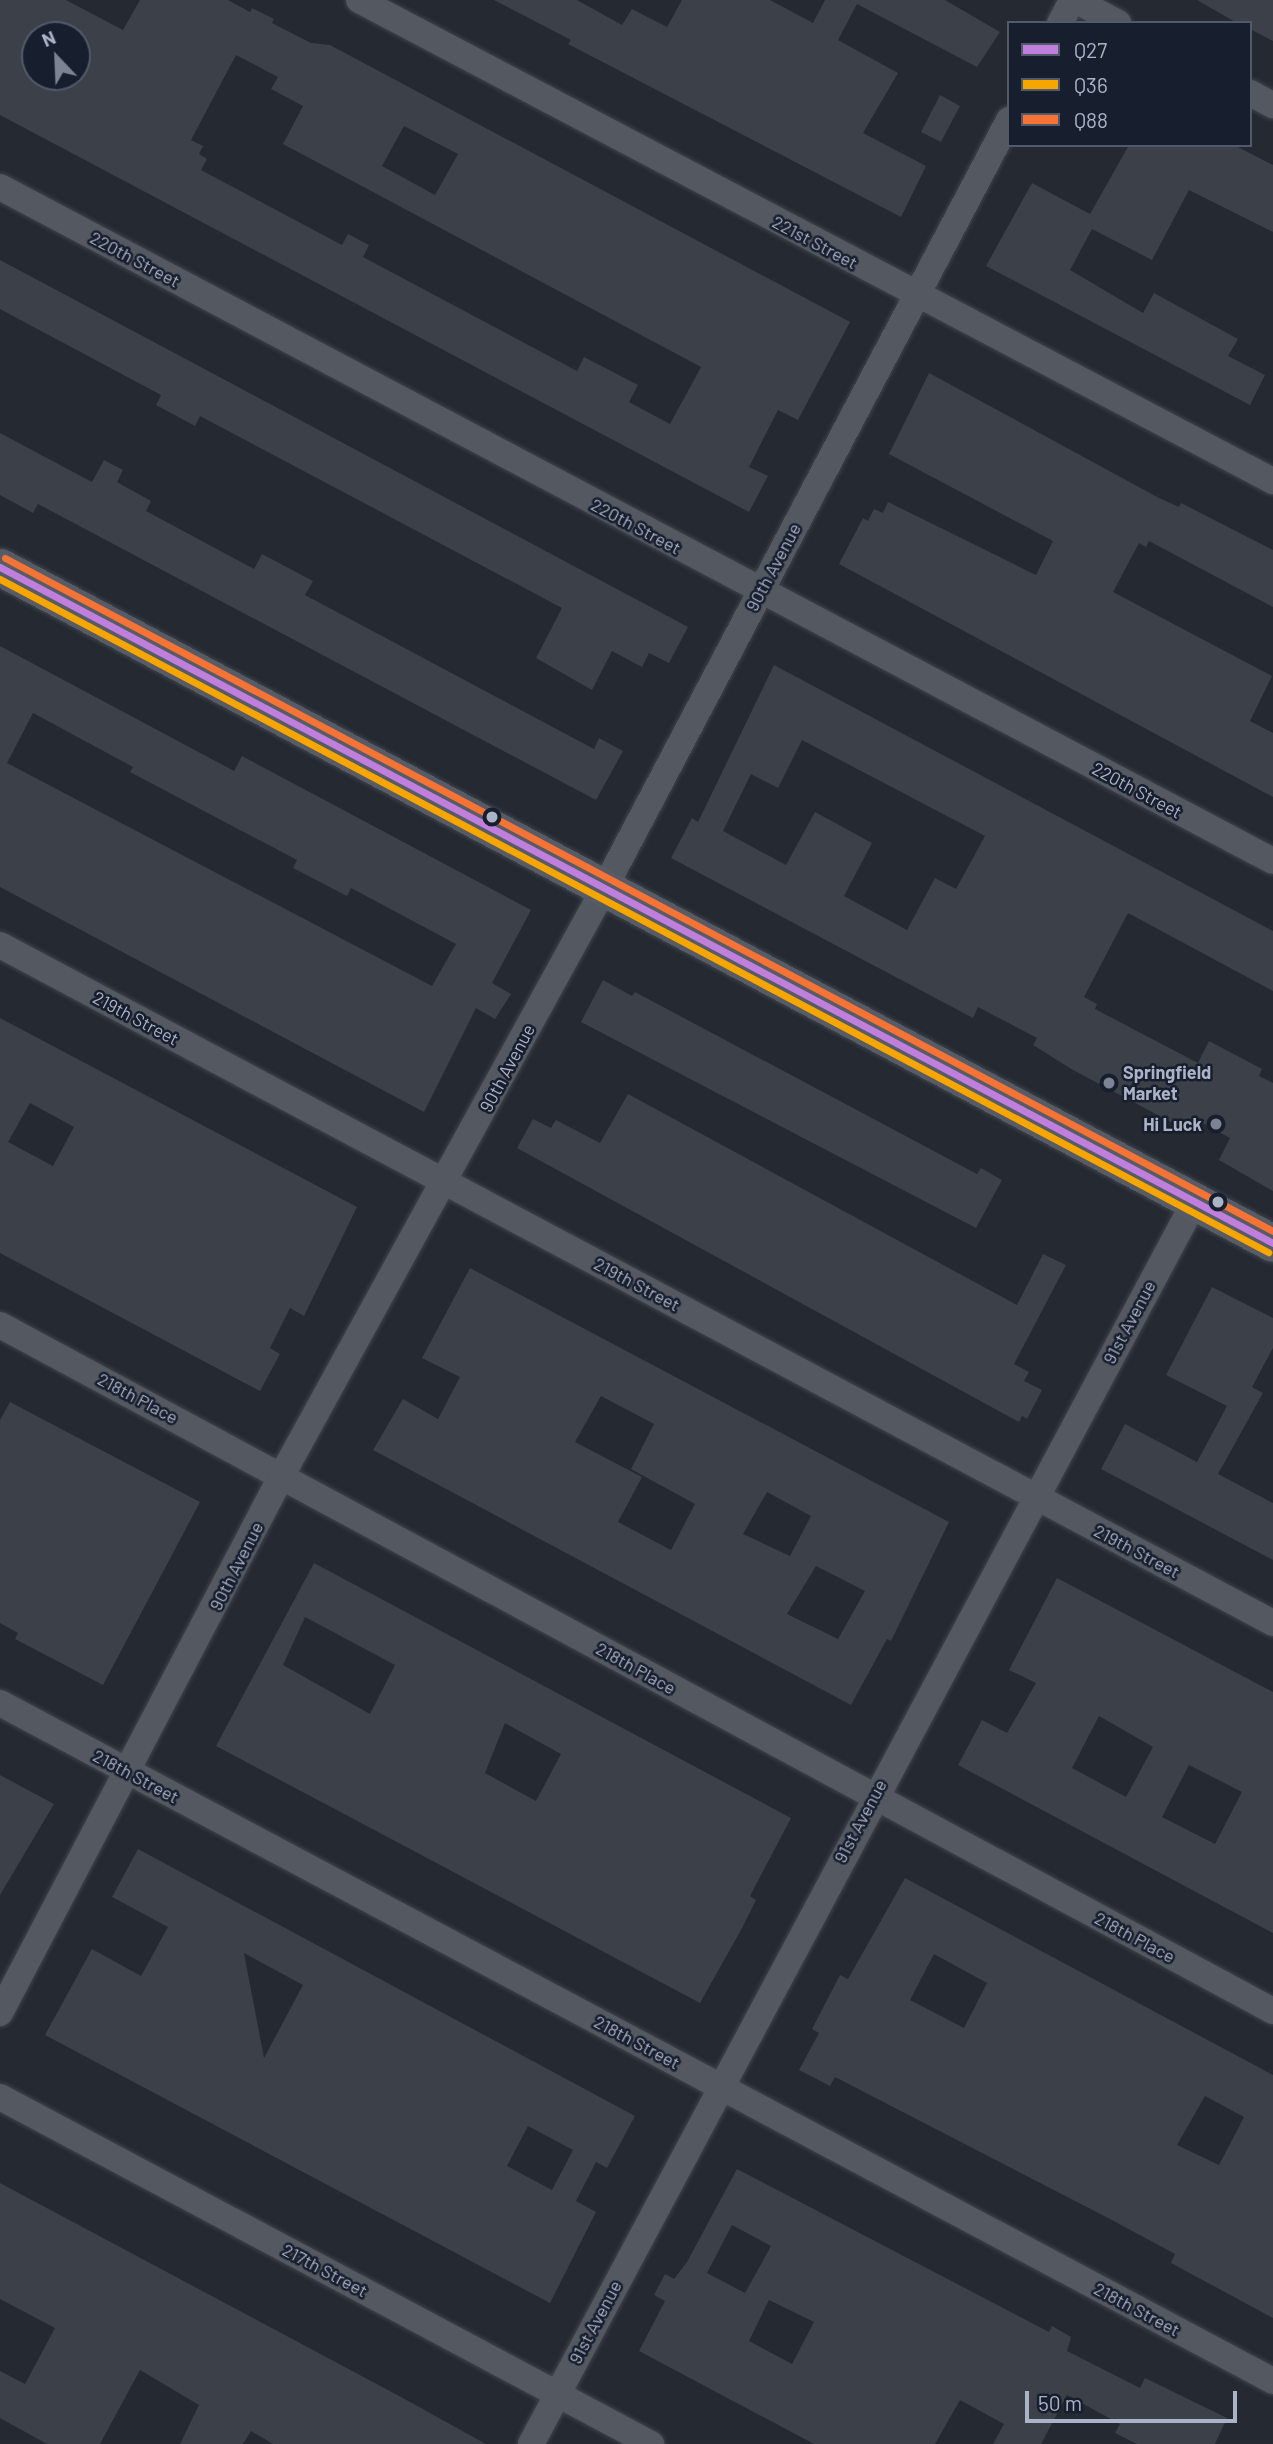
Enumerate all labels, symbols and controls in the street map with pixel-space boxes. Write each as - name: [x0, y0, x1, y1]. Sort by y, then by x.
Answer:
- north arrow: [21, 21, 91, 91]
- legend: [1007, 21, 1252, 147]
- text: N: [38, 25, 59, 51]
- text: Q27: [1074, 37, 1107, 62]
- text: Q36: [1074, 72, 1108, 97]
- text: Q88: [1074, 107, 1108, 132]
- street label: 221st Street: [769, 211, 861, 273]
- street label: 220th Street: [86, 226, 184, 292]
- street label: 220th Street: [587, 493, 685, 559]
- street label: 90th Avenue: [741, 519, 805, 615]
- street label: 220th Street: [1088, 757, 1186, 823]
- unlabelled marker: [485, 810, 499, 824]
- street label: 219th Street: [89, 986, 183, 1050]
- street label: 90th Avenue: [475, 1020, 539, 1116]
- place label: Springfield Market: [1123, 1062, 1211, 1104]
- marker: Springfield Market: [1101, 1075, 1117, 1091]
- place label: Hi Luck: [1143, 1113, 1202, 1135]
- marker: Hi Luck: [1208, 1116, 1224, 1132]
- unlabelled marker: [1211, 1195, 1225, 1209]
- street label: 219th Street: [590, 1252, 684, 1316]
- street label: 91st Avenue: [1098, 1277, 1160, 1367]
- street label: 218th Place: [94, 1368, 182, 1428]
- street label: 90th Avenue: [204, 1518, 268, 1614]
- street label: 219th Street: [1090, 1519, 1184, 1583]
- street label: 218th Place: [592, 1637, 680, 1699]
- street label: 218th Street: [89, 1744, 183, 1808]
- street label: 91st Avenue: [829, 1776, 891, 1866]
- street label: 218th Place: [1091, 1907, 1179, 1967]
- street label: 218th Street: [590, 2010, 684, 2074]
- street label: 217th Street: [279, 2239, 371, 2301]
- street label: 91st Avenue: [564, 2277, 626, 2367]
- street label: 218th Street: [1090, 2277, 1184, 2341]
- scale bar: [1028, 2378, 1240, 2422]
- text: 50 m: [1038, 2390, 1082, 2415]

